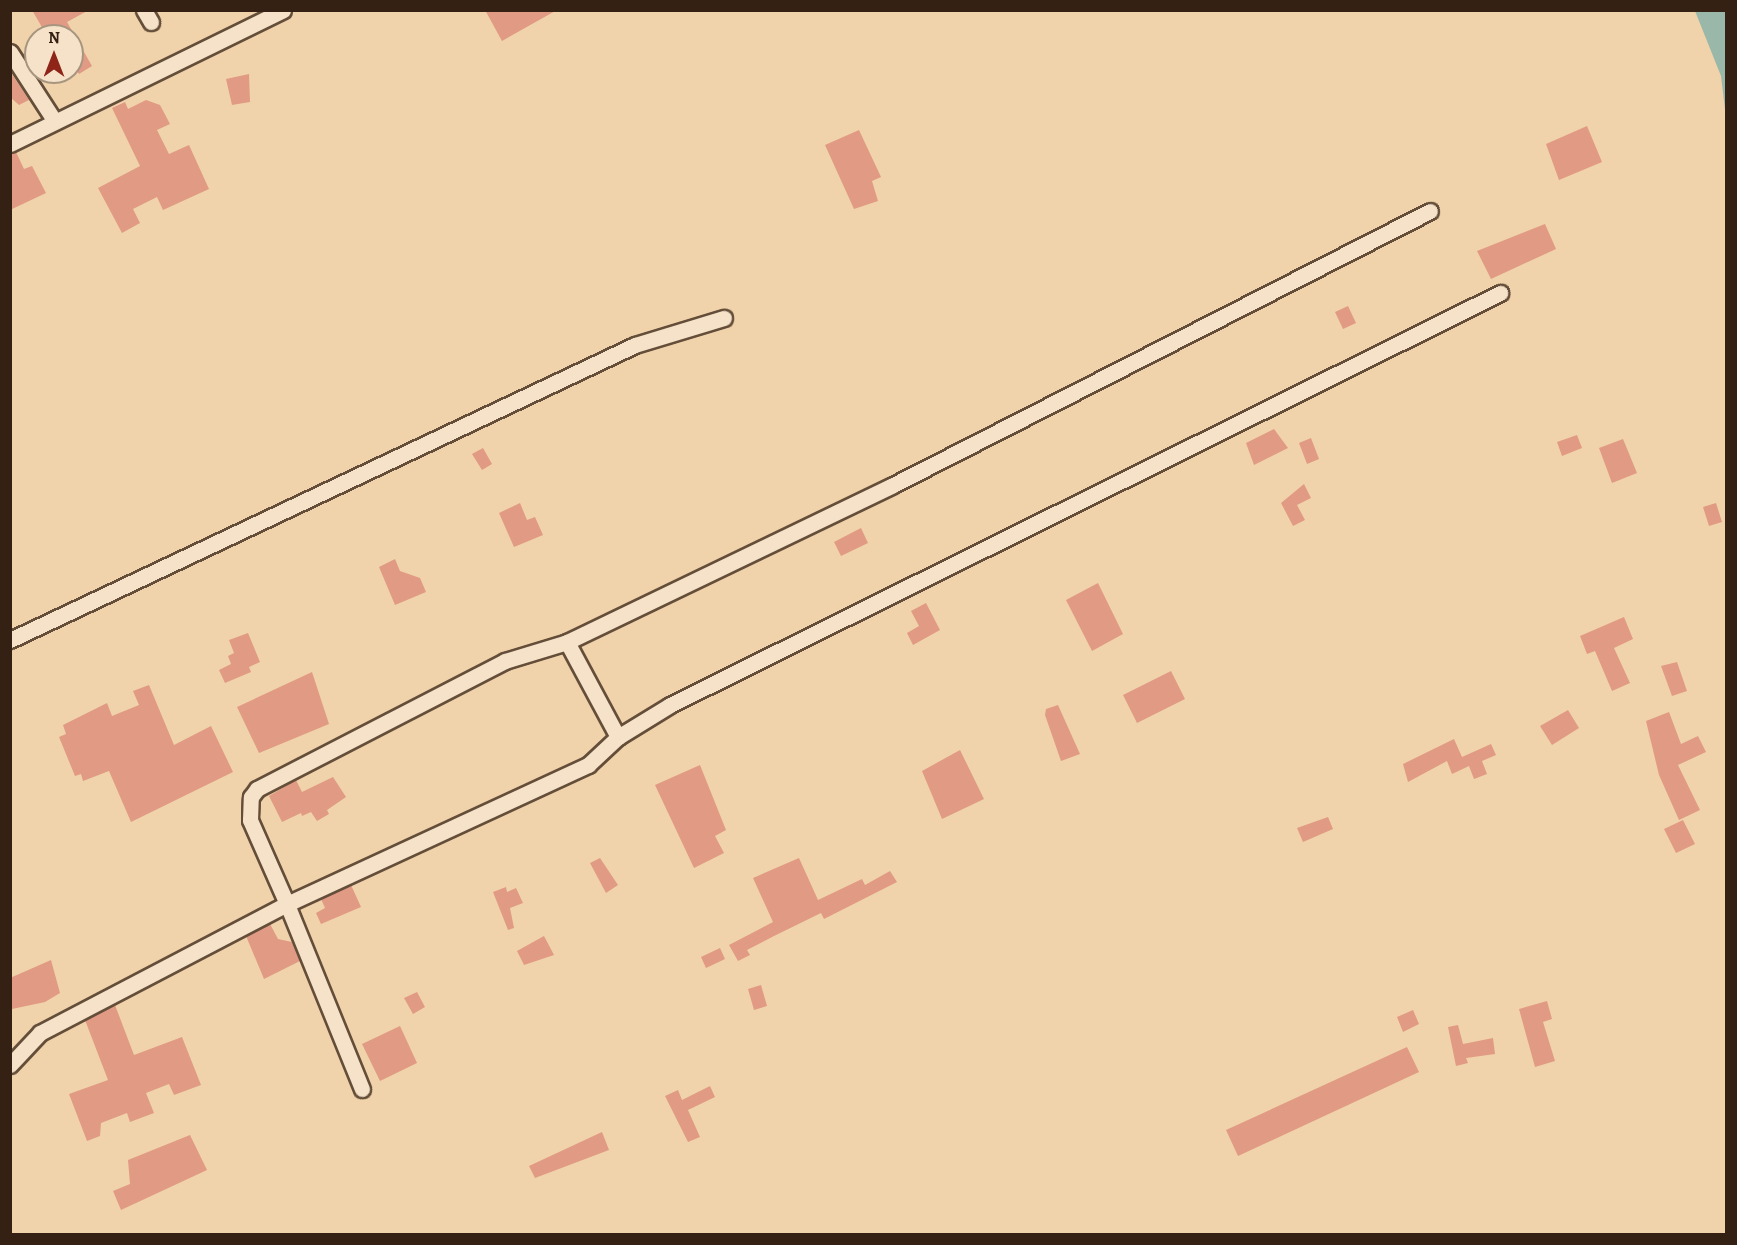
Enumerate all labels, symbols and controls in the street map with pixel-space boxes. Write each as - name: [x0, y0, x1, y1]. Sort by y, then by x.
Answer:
- north arrow: [24, 24, 84, 84]
- text: N: [48, 27, 60, 49]

